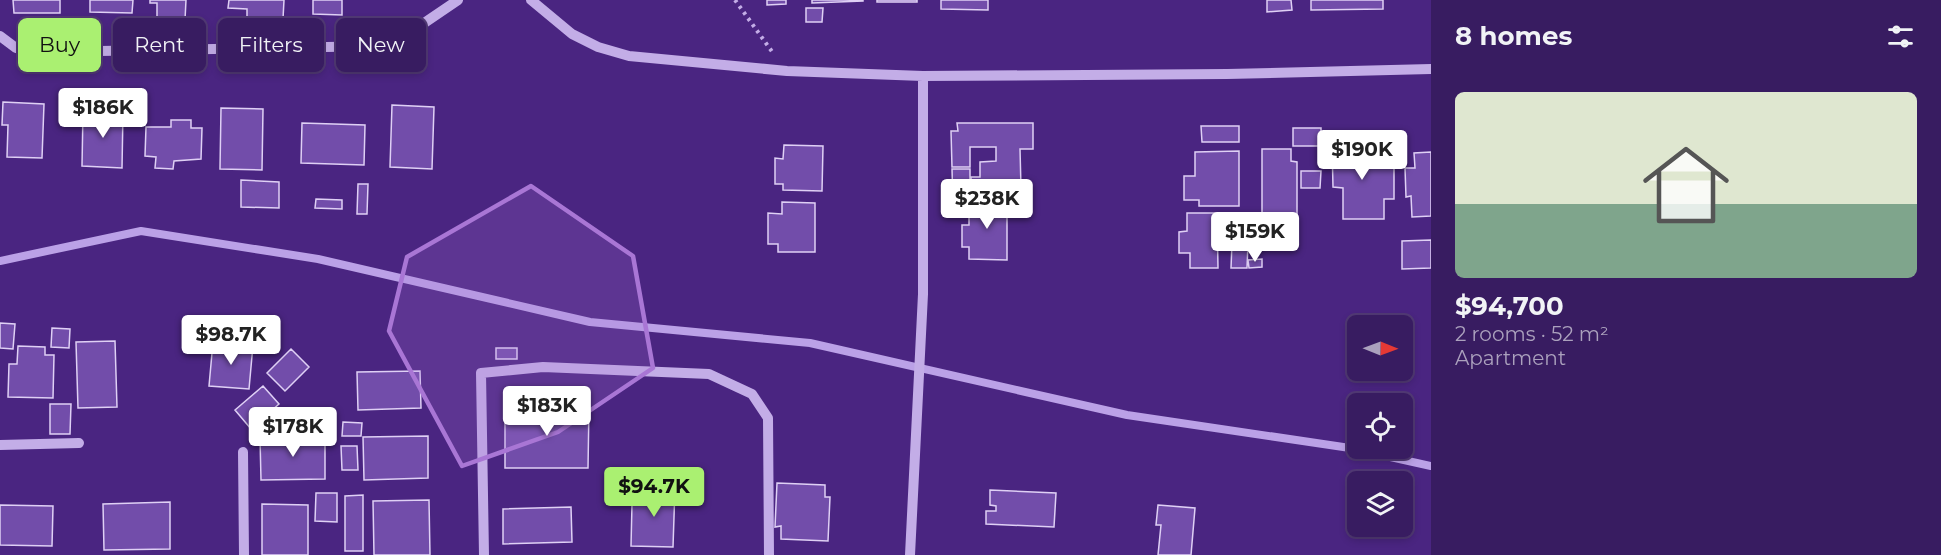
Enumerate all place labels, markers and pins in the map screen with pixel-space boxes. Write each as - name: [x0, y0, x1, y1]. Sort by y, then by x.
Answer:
- pin: $186K: [61, 88, 145, 139]
- pin: $190K: [1320, 130, 1404, 181]
- pin: $238K: [945, 179, 1029, 230]
- pin: $159K: [1213, 212, 1297, 263]
- pin: $98.7K: [182, 315, 280, 366]
- pin: $183K: [505, 386, 589, 437]
- pin: $178K: [251, 407, 335, 458]
- pin: $94.7K: [605, 467, 703, 518]

